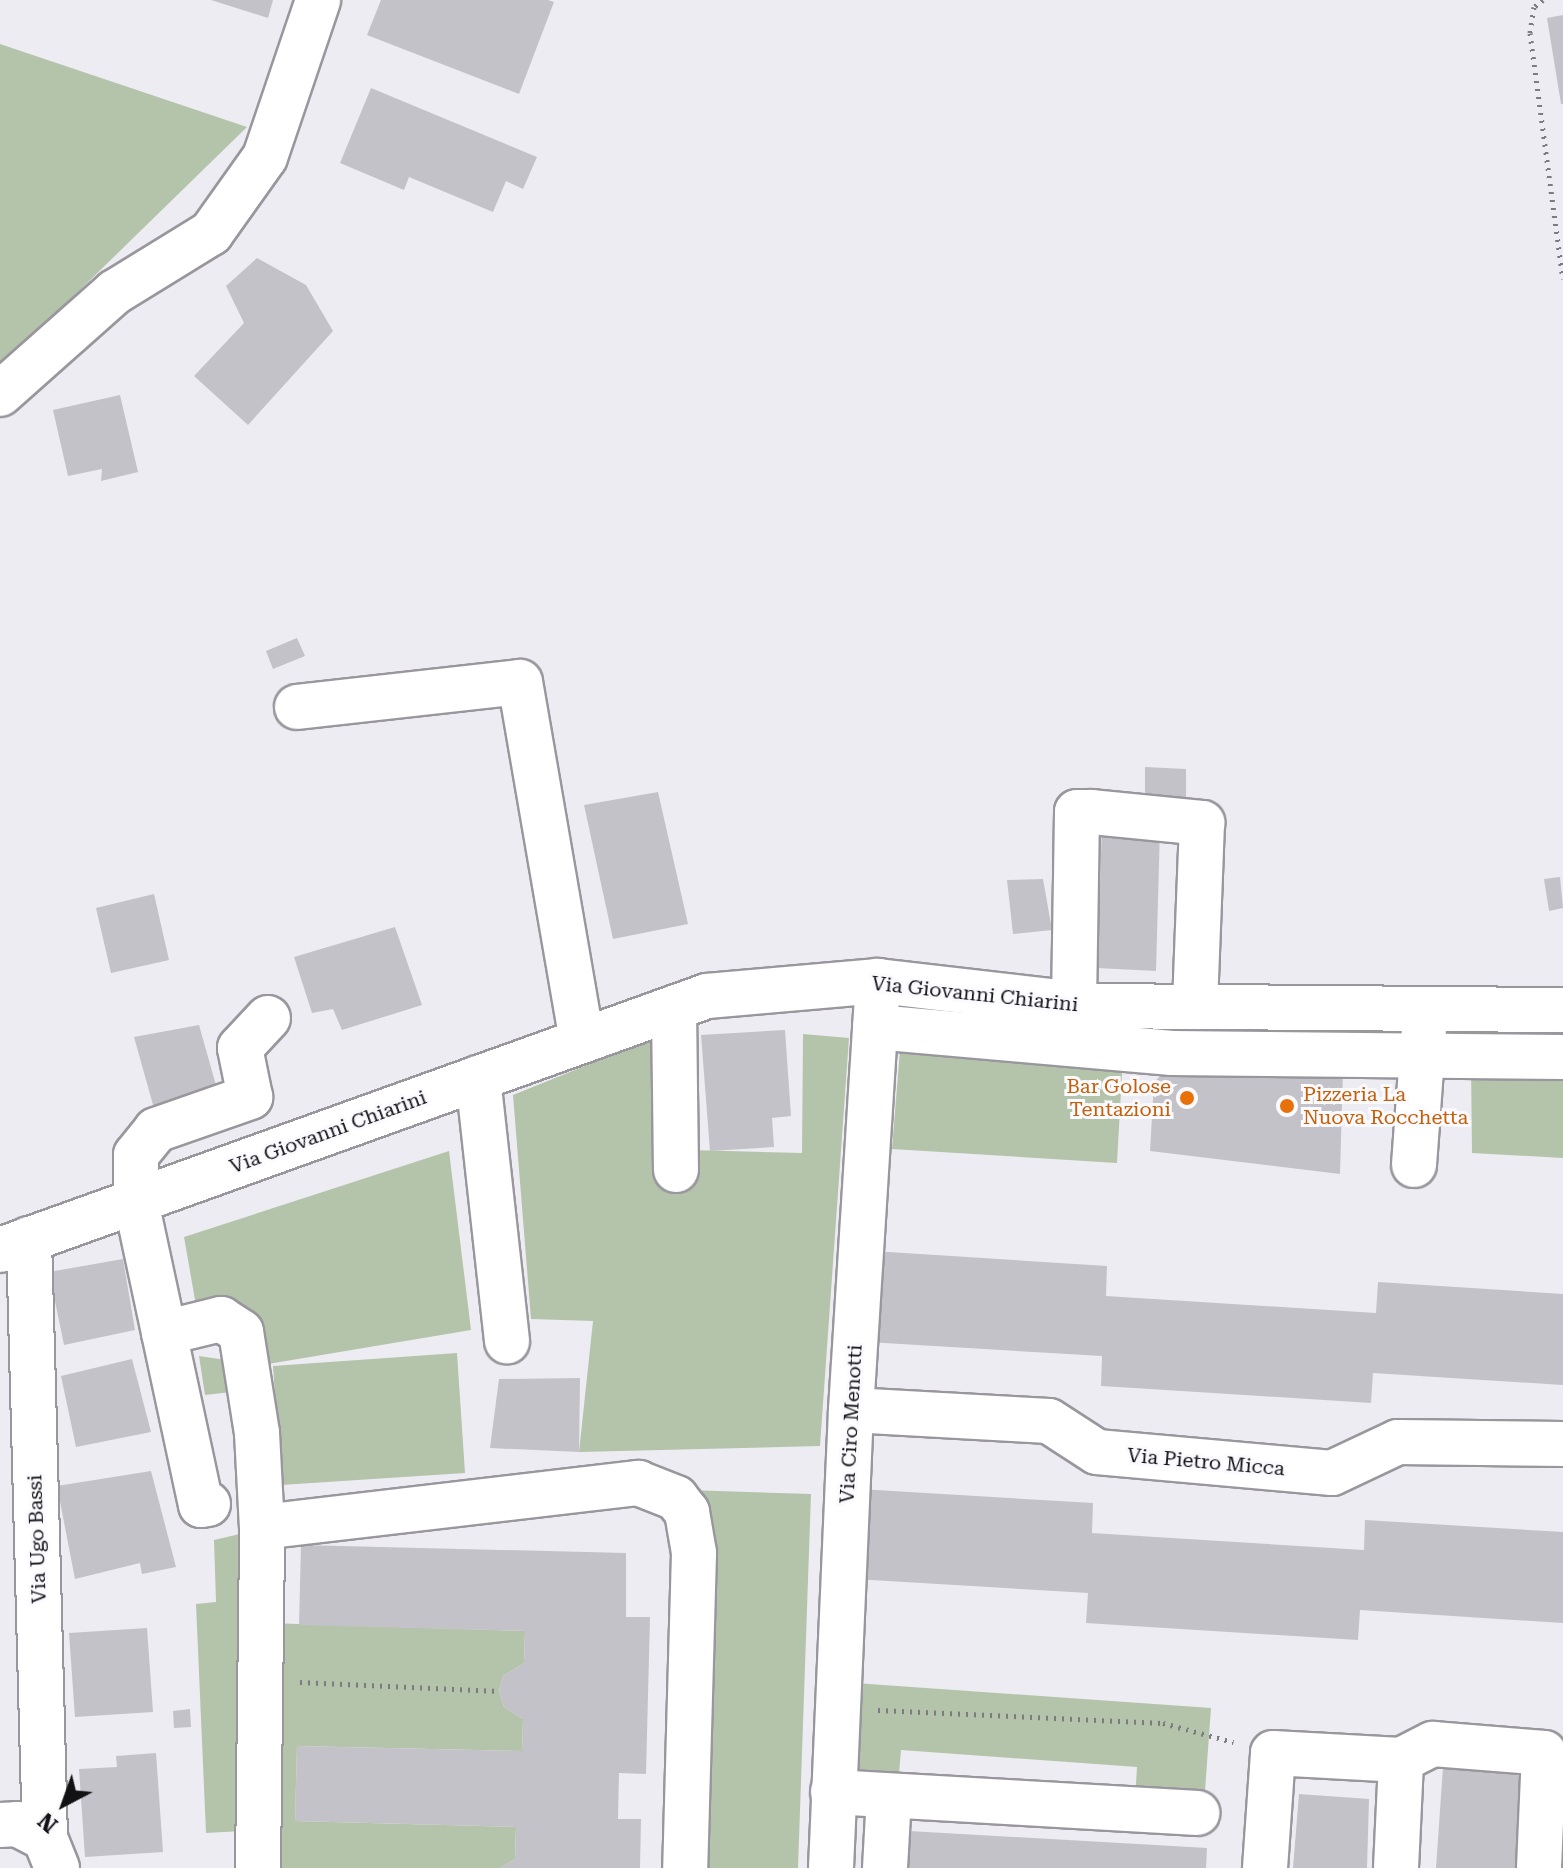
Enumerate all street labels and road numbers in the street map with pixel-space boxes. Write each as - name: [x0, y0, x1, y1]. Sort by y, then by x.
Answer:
- street label: Via Giovanni Chiarini: [871, 971, 1079, 1017]
- street label: Via Giovanni Chiarini: [226, 1085, 430, 1179]
- street label: Via Ciro Menotti: [835, 1344, 867, 1504]
- street label: Via Pietro Micca: [1126, 1443, 1286, 1481]
- street label: Via Ugo Bassi: [23, 1474, 51, 1604]

